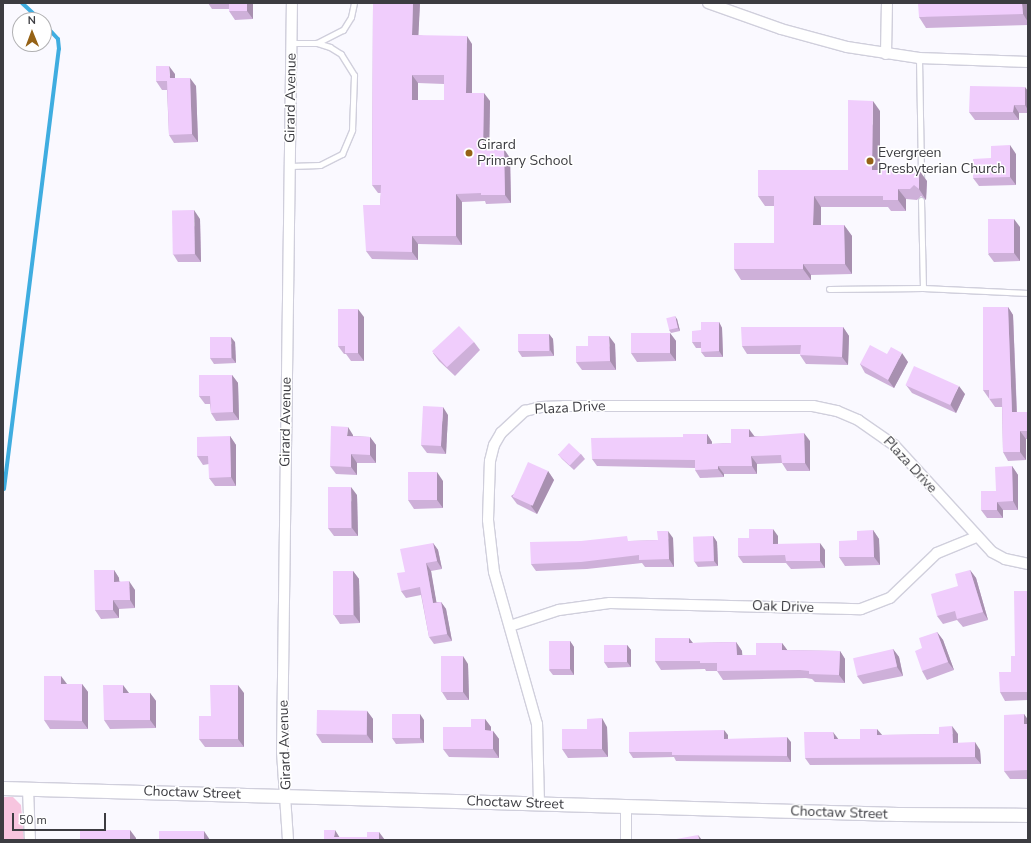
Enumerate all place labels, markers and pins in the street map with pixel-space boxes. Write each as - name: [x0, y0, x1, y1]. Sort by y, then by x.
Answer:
- place label: Girard Primary School: [477, 137, 572, 170]
- place label: Evergreen Presbyterian Church: [878, 145, 1005, 178]
- marker: Girard Primary School: [464, 148, 474, 158]
- marker: Evergreen Presbyterian Church: [865, 156, 875, 166]

